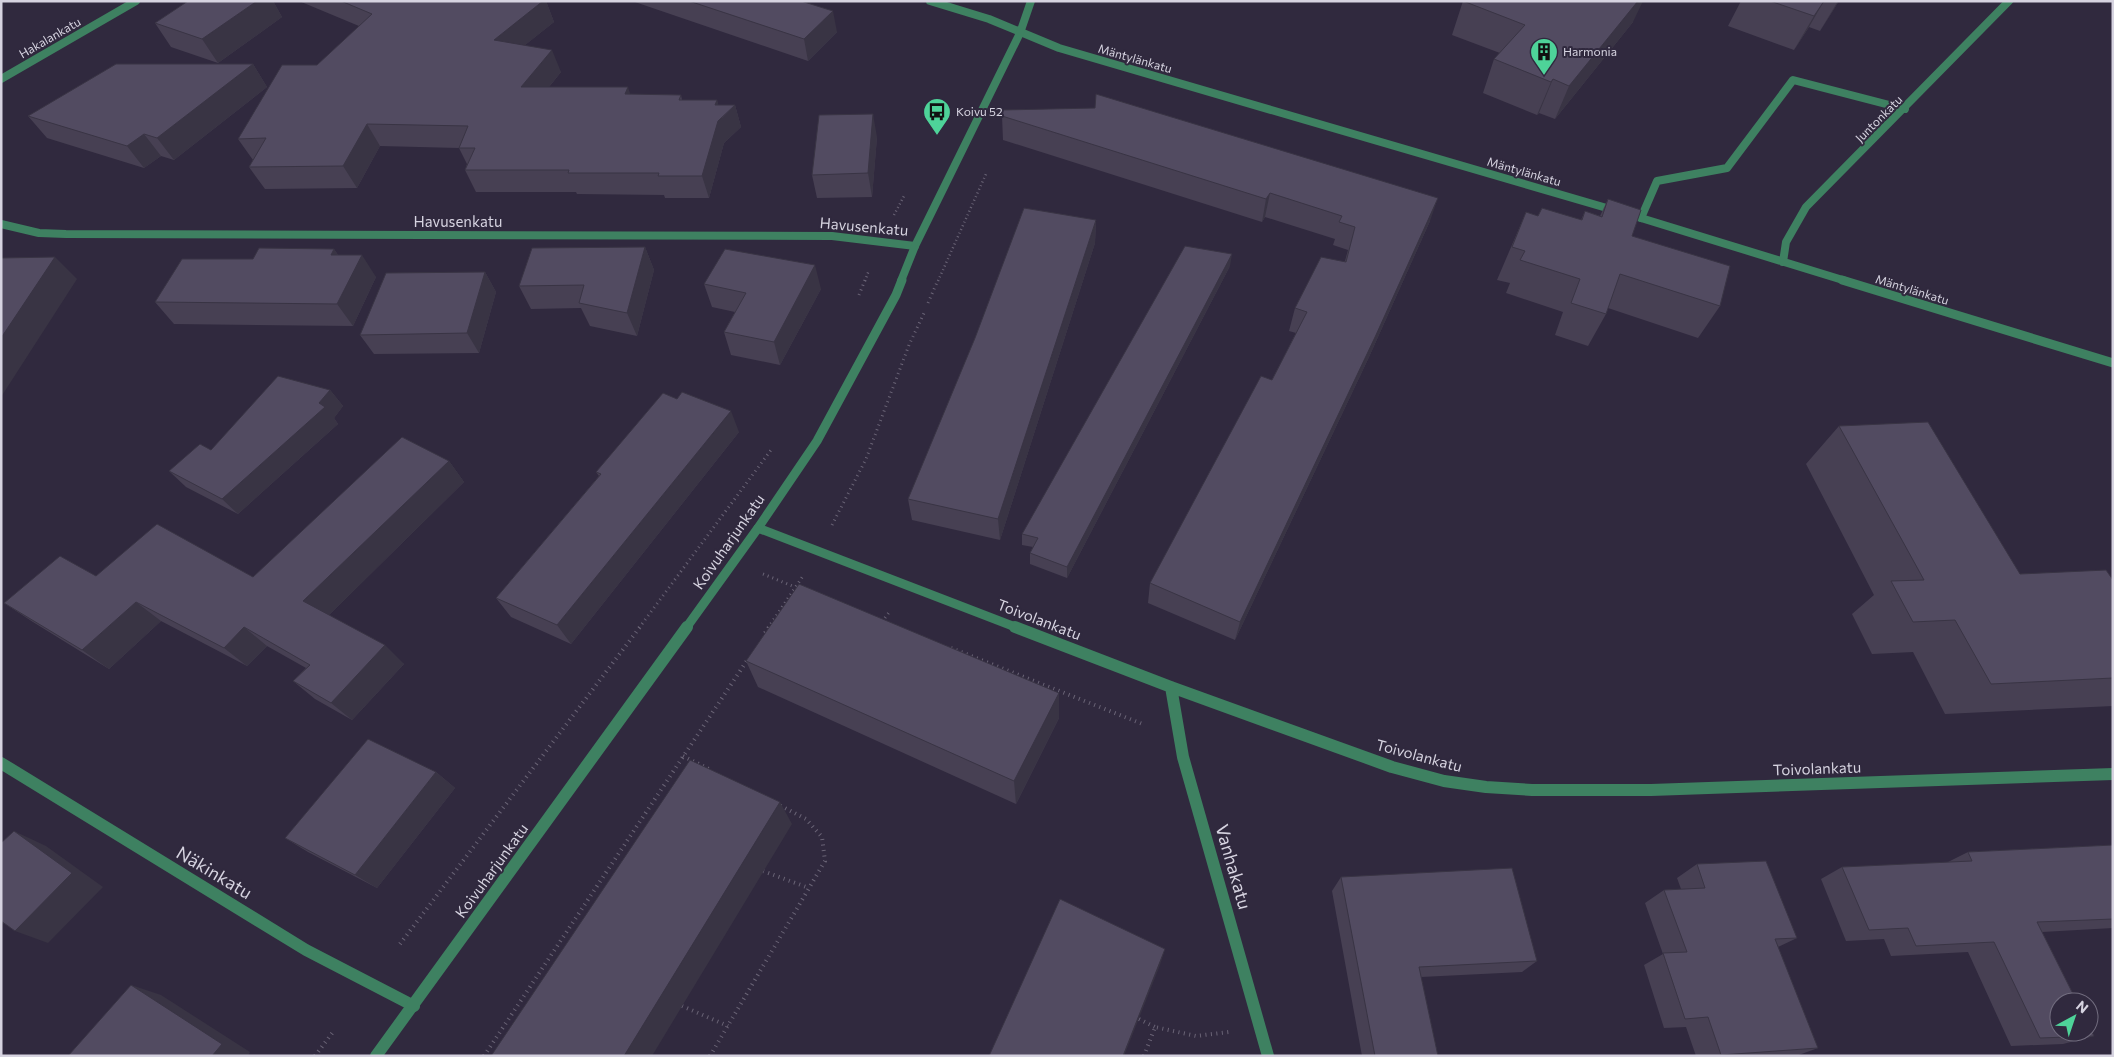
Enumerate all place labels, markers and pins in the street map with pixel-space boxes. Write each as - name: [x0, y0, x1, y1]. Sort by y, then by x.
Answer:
- building icon: Harmonia: [1529, 37, 1559, 76]
- place label: Harmonia: [1563, 44, 1617, 58]
- bus stop icon: Koivu 52: [922, 97, 952, 136]
- place label: Koivu 52: [956, 104, 1003, 118]

